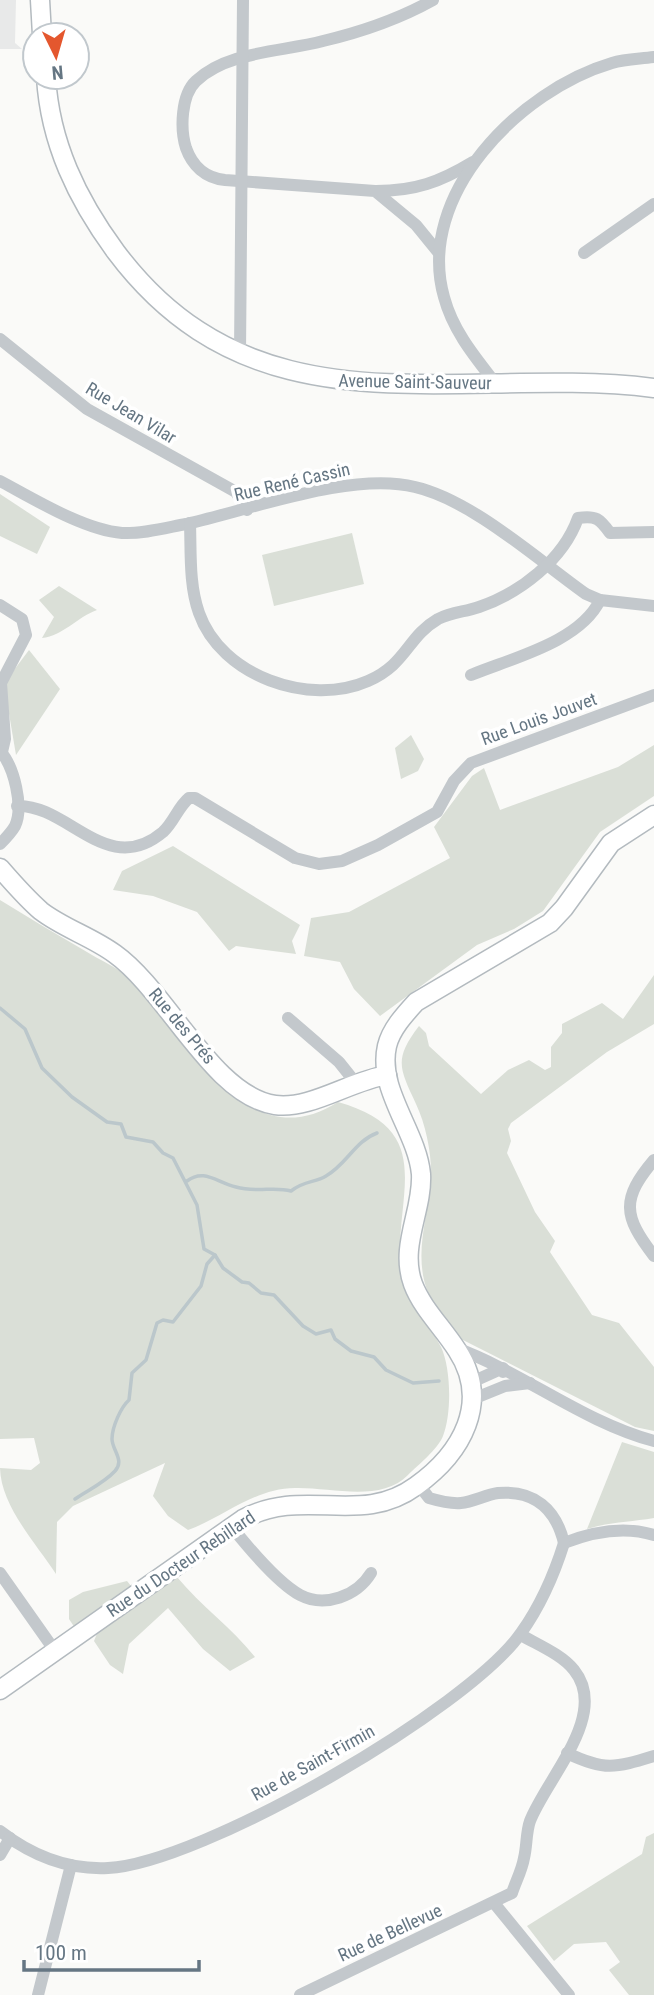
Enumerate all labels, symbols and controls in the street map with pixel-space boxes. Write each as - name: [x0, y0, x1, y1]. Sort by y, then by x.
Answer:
- north arrow: [21, 21, 91, 91]
- text: N: [51, 60, 64, 84]
- street label: Avenue Saint-Sauveur: [338, 370, 492, 393]
- street label: Rue Jean Vilar: [82, 377, 181, 448]
- street label: Rue René Cassin: [232, 458, 352, 505]
- street label: Rue Louis Jouvet: [478, 688, 599, 749]
- street label: Rue des Prés: [145, 984, 220, 1068]
- street label: Rue du Docteur Rebillard: [103, 1506, 259, 1621]
- street label: Rue de Saint-Firmin: [247, 1720, 378, 1805]
- street label: Rue de Bellevue: [335, 1899, 445, 1966]
- scale bar: [24, 1928, 200, 1972]
- text: 100 m: [35, 1941, 87, 1965]

